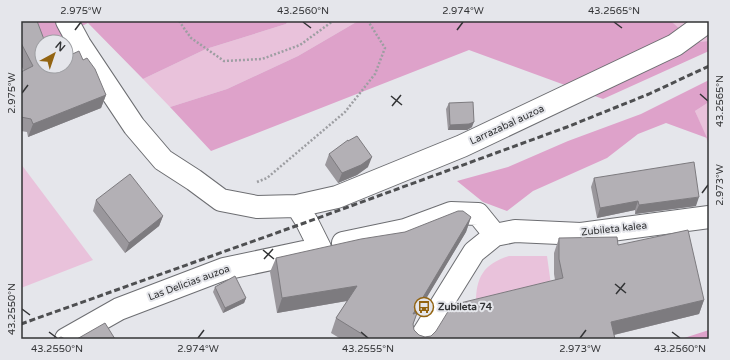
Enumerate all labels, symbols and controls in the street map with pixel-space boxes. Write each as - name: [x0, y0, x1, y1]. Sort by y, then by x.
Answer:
- text: 2.975°W: [60, 5, 102, 17]
- text: 43.2560°N: [277, 5, 329, 17]
- text: 2.974°W: [442, 5, 484, 17]
- text: 43.2565°N: [588, 5, 640, 17]
- north arrow: [34, 34, 74, 74]
- text: N: [53, 39, 68, 55]
- text: 2.975°W: [6, 72, 18, 114]
- text: 43.2565°N: [714, 75, 726, 127]
- street label: Larrazabal auzoa: [468, 103, 546, 147]
- text: 2.973°W: [714, 164, 726, 206]
- street label: Zubileta kalea: [580, 220, 648, 238]
- street label: Las Delicias auzoa: [147, 263, 231, 303]
- text: 43.2550°N: [6, 283, 18, 335]
- bus stop icon: Zubileta 74: [413, 296, 435, 318]
- place label: Zubileta 74: [438, 301, 493, 313]
- text: 43.2550°N: [31, 343, 83, 355]
- text: 2.974°W: [177, 343, 219, 355]
- text: 43.2555°N: [342, 343, 394, 355]
- text: 2.973°W: [559, 343, 601, 355]
- text: 43.2560°N: [654, 343, 706, 355]

